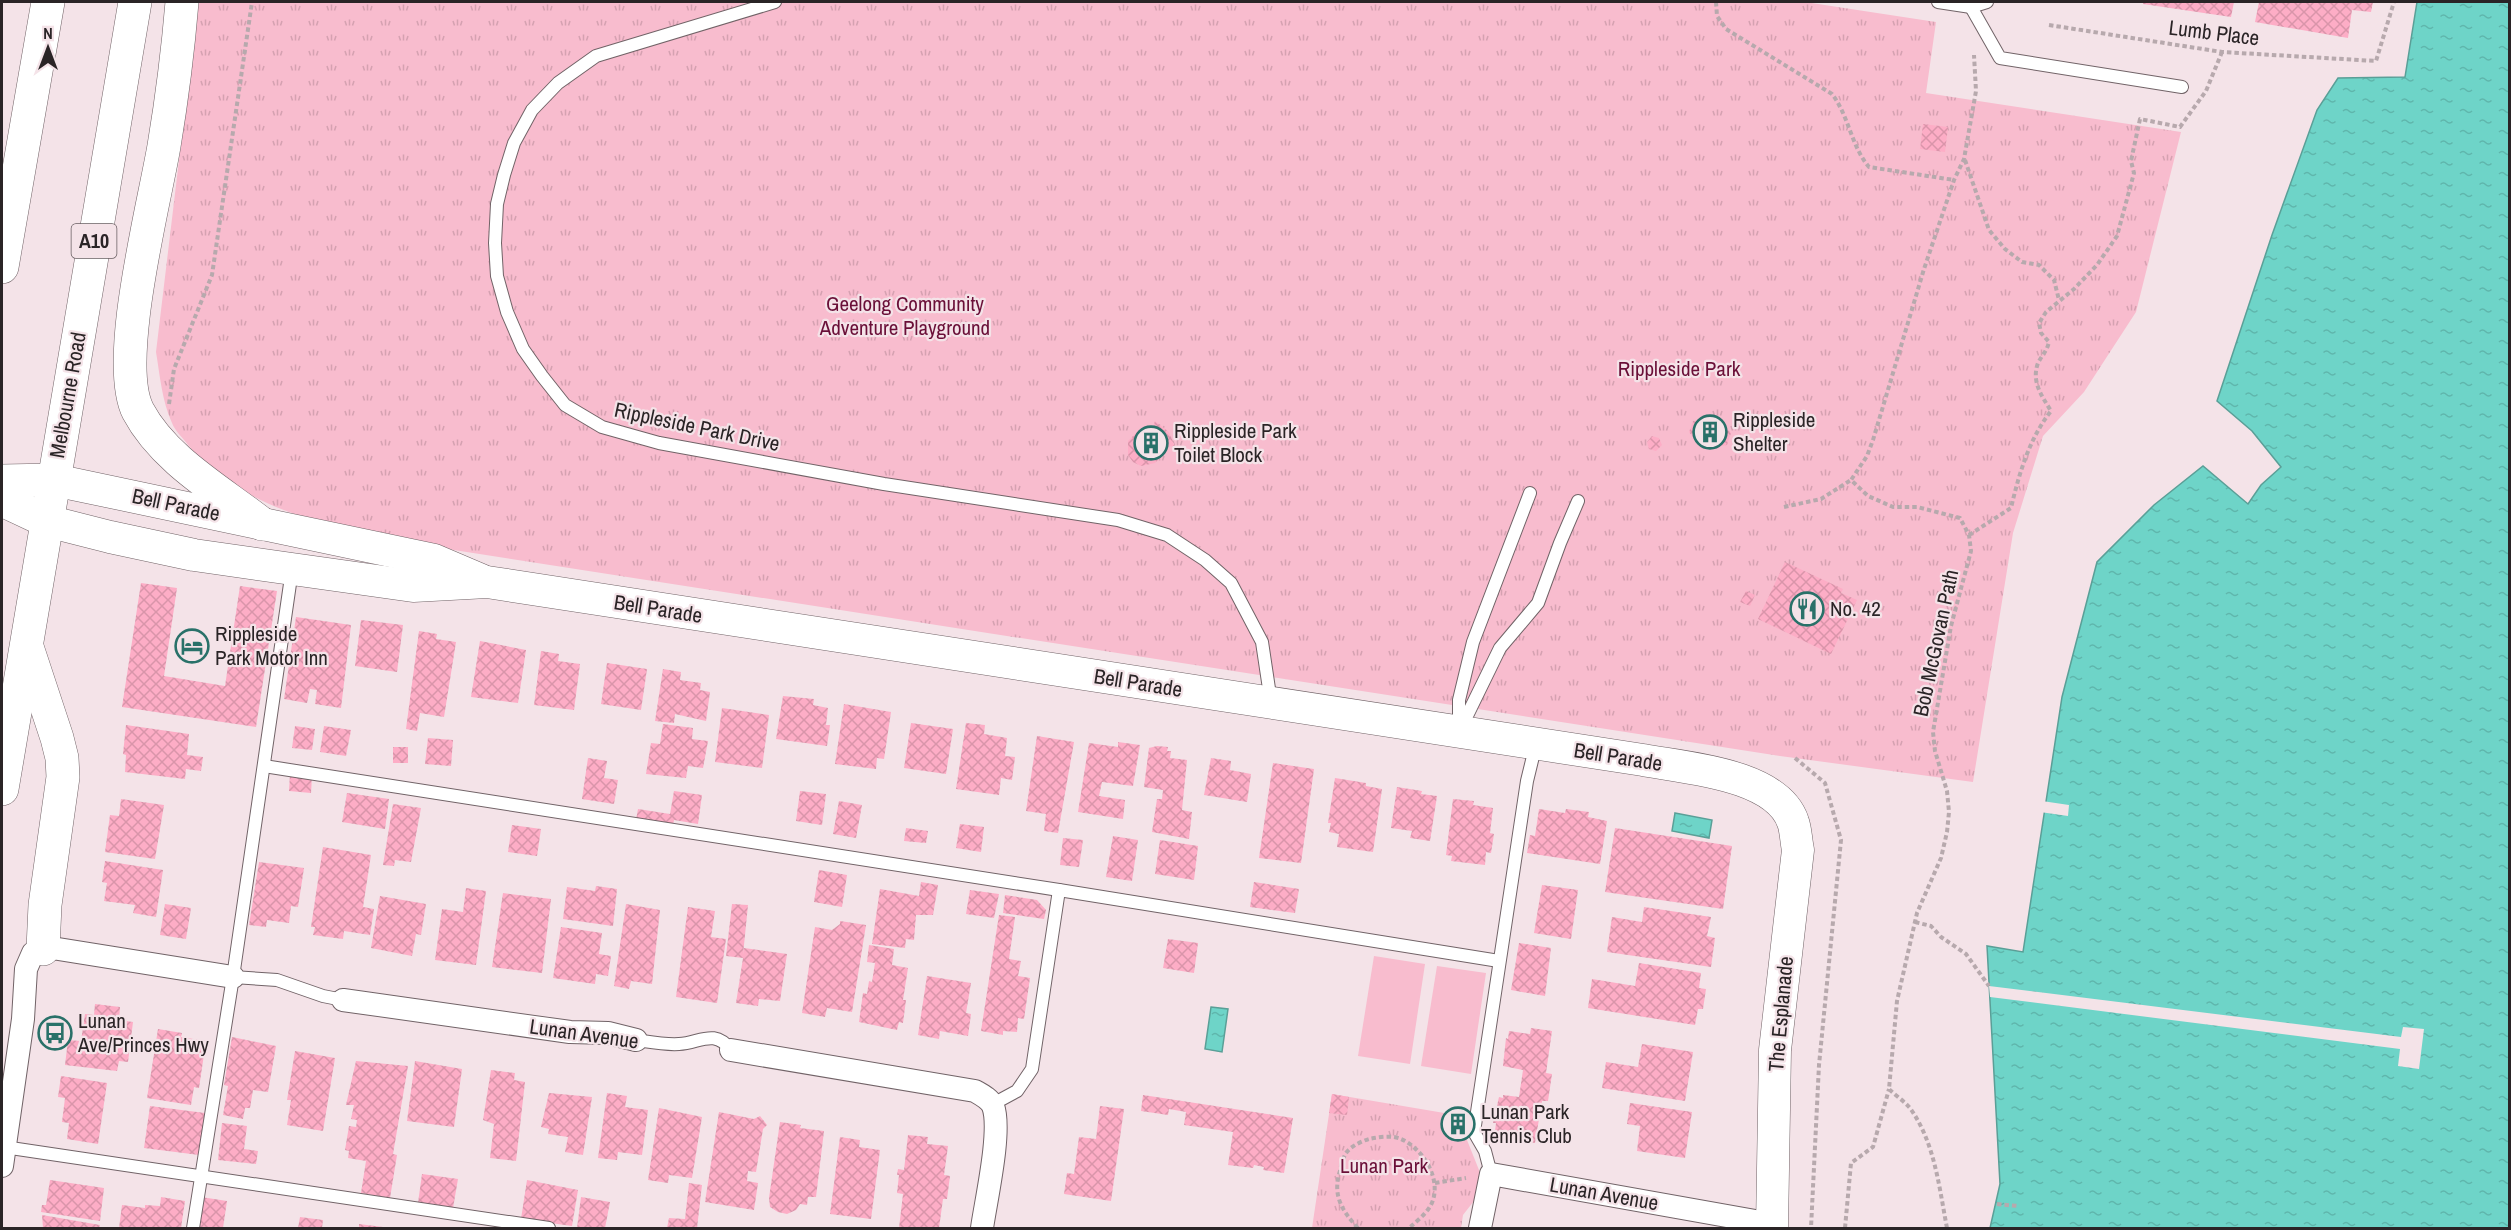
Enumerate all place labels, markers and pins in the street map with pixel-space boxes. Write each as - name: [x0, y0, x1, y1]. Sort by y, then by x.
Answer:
- place label: Rippleside Shelter: [1733, 405, 1815, 458]
- building icon: Rippleside Shelter: [1692, 414, 1728, 450]
- place label: Rippleside Park Toilet Block: [1174, 416, 1297, 469]
- building icon: Rippleside Park Toilet Block: [1133, 425, 1169, 461]
- restaurant icon: No. 42: [1789, 591, 1825, 627]
- place label: No. 42: [1830, 594, 1881, 623]
- place label: Rippleside Park Motor Inn: [215, 619, 328, 672]
- hotel icon: Rippleside Park Motor Inn: [174, 628, 210, 664]
- place label: Lunan Ave/Princes Hwy: [77, 1006, 209, 1059]
- bus stop icon: Lunan Ave/Princes Hwy: [37, 1015, 73, 1051]
- place label: Lunan Park Tennis Club: [1481, 1097, 1572, 1150]
- building icon: Lunan Park Tennis Club: [1440, 1106, 1476, 1142]

